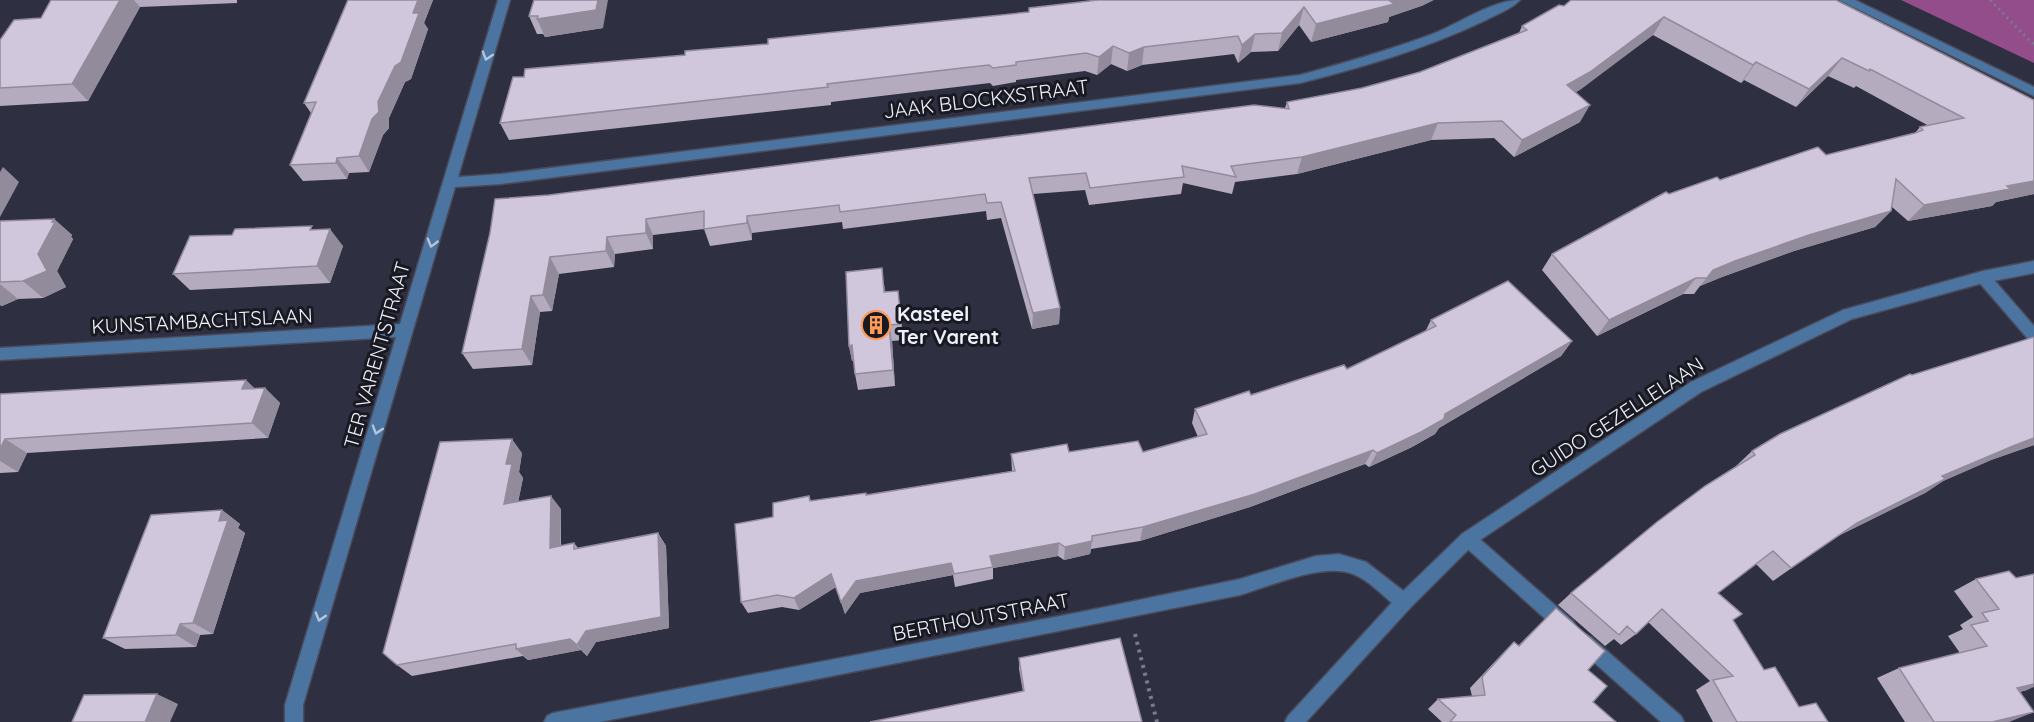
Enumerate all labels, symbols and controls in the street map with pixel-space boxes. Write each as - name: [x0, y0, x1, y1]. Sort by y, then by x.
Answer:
- one-way arrow: [482, 50, 494, 61]
- street label: JAAK BLOCKXSTRAAT: [882, 73, 1090, 124]
- one-way arrow: [427, 237, 439, 248]
- street label: TER VARENTSTRAAT: [338, 259, 415, 451]
- place label: Kasteel Ter Varent: [897, 301, 999, 349]
- street label: KUNSTAMBACHTSLAAN: [91, 302, 313, 339]
- building icon: Kasteel Ter Varent: [860, 309, 892, 341]
- street label: GUIDO GEZELLELAAN: [1525, 351, 1708, 482]
- one-way arrow: [372, 424, 384, 435]
- street label: BERTHOUTSTRAAT: [891, 587, 1071, 646]
- one-way arrow: [315, 611, 327, 622]

